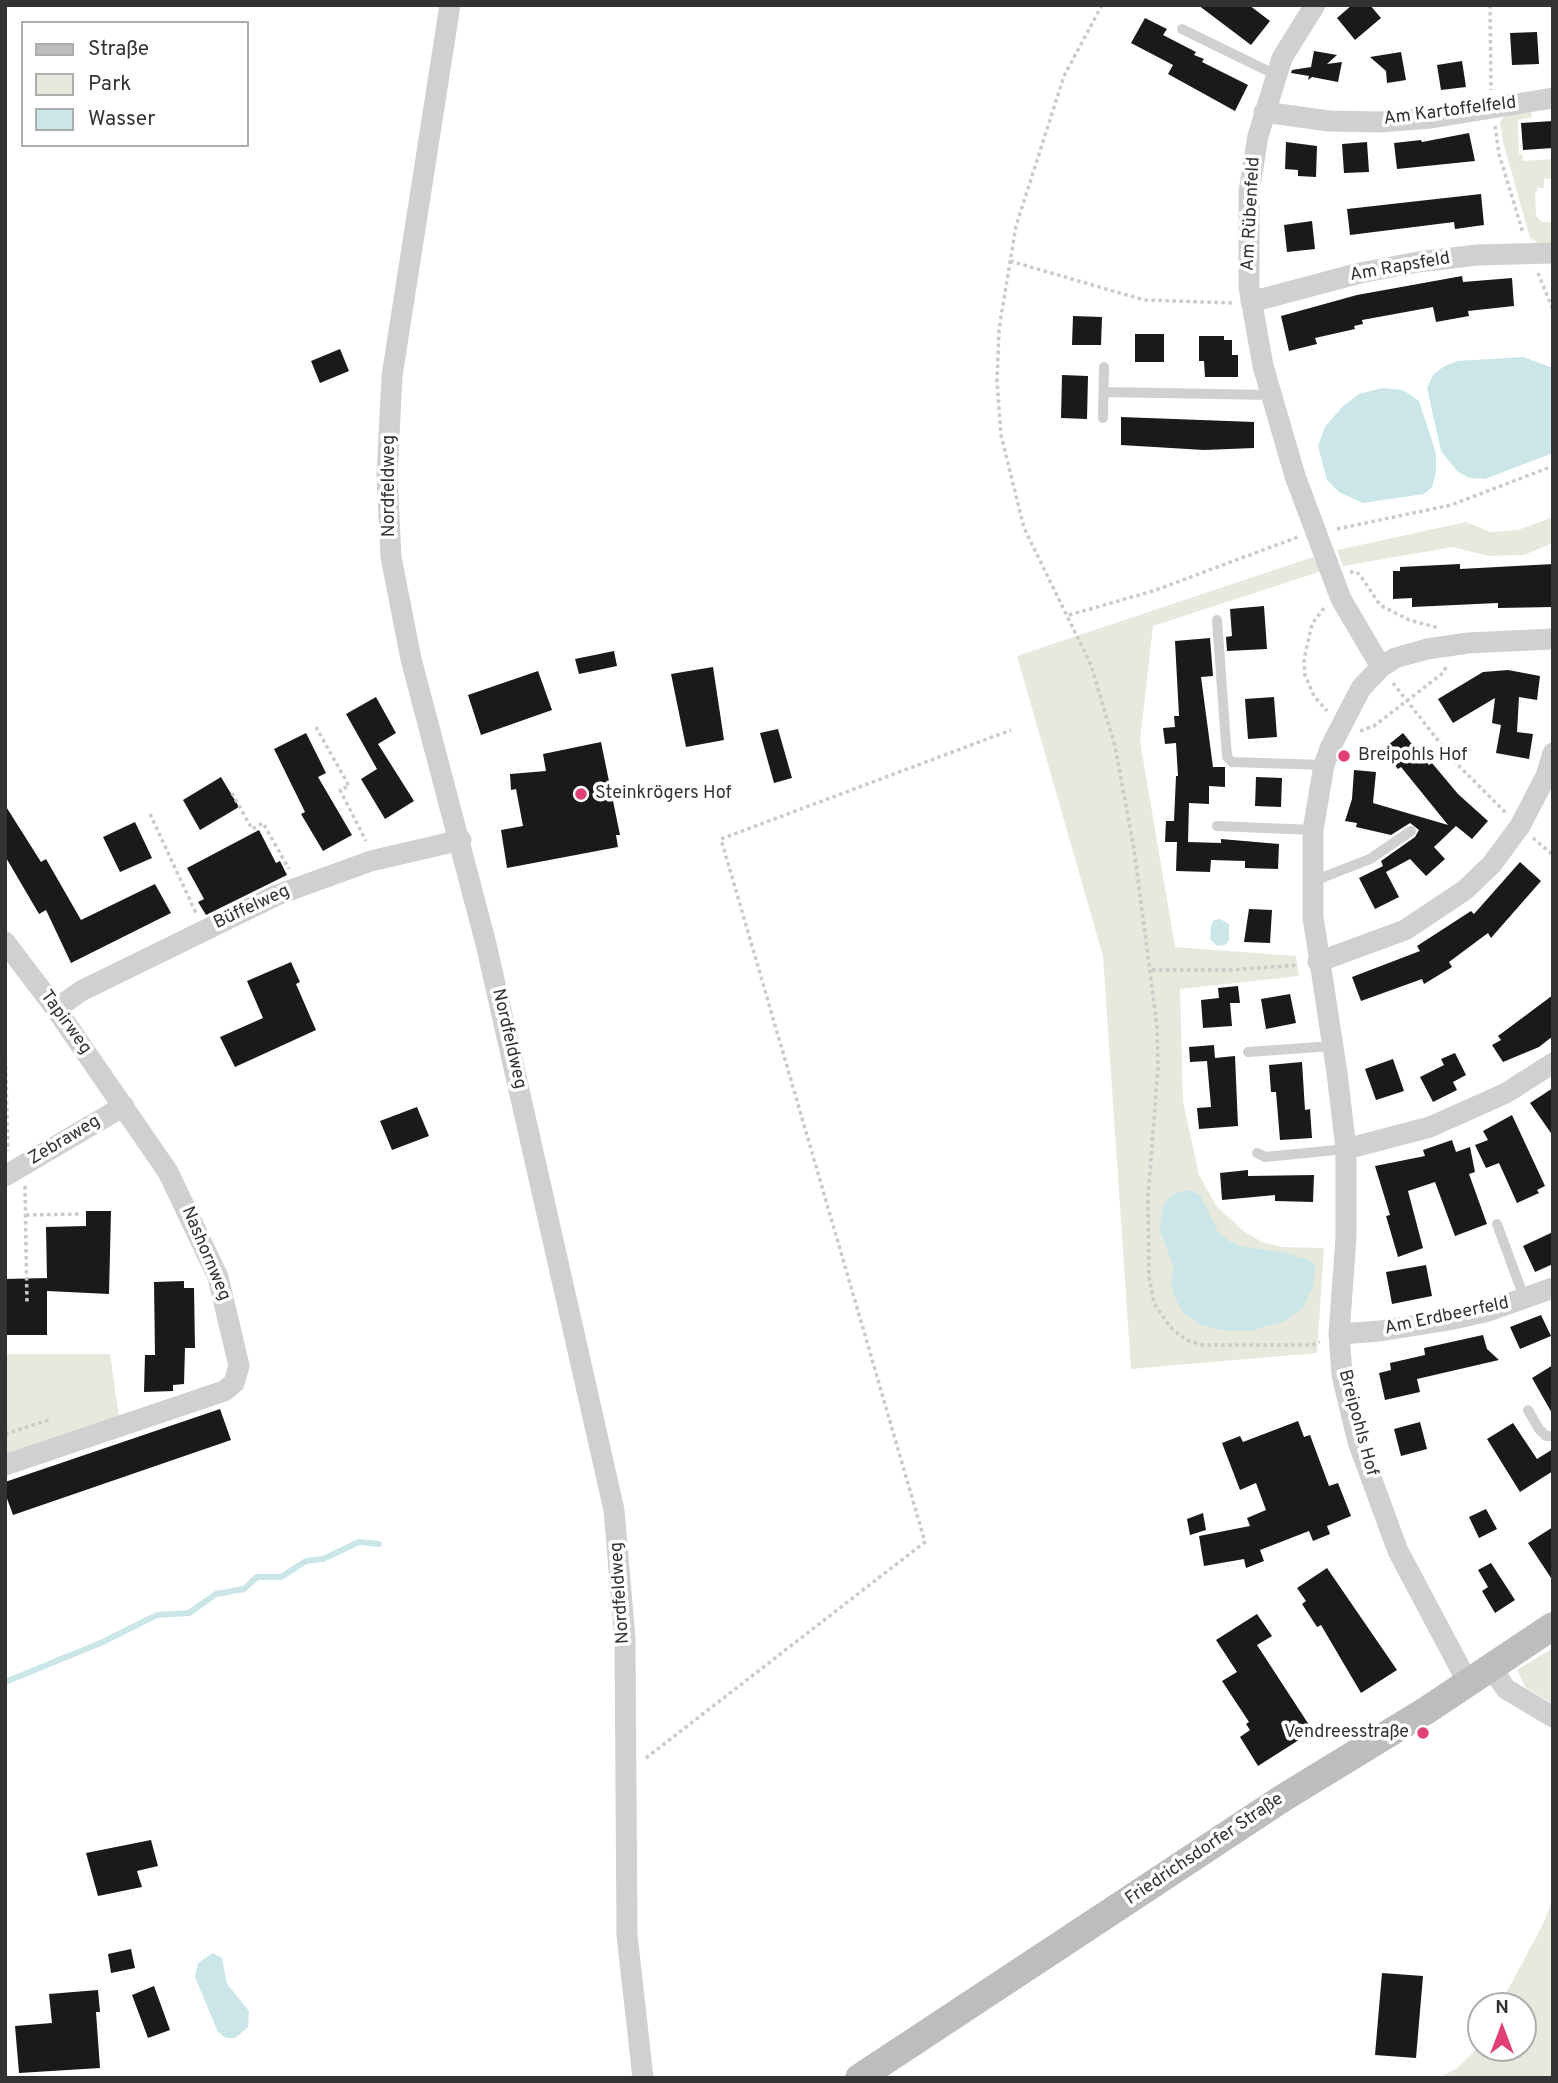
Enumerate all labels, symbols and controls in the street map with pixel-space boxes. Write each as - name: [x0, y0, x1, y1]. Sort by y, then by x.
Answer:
- legend: [21, 21, 248, 147]
- text: Straße: [88, 36, 149, 63]
- text: Park: [88, 71, 131, 98]
- street label: Am Kartoffelfeld: [1382, 93, 1518, 131]
- text: Wasser: [88, 106, 155, 133]
- street label: Am Rübenfeld: [1238, 156, 1266, 272]
- street label: Am Rapsfeld: [1348, 249, 1452, 287]
- street label: Nordfeldweg: [379, 435, 401, 537]
- place label: Breipohls Hof: [1358, 745, 1467, 767]
- marker: Breipohls Hof: [1336, 748, 1352, 764]
- place label: Steinkrögers Hof: [595, 783, 732, 805]
- marker: Steinkrögers Hof: [573, 786, 589, 802]
- street label: Büffelweg: [211, 881, 293, 935]
- street label: Tapirweg: [35, 987, 95, 1059]
- street label: Nordfeldweg: [486, 987, 530, 1091]
- street label: Zebraweg: [25, 1111, 105, 1171]
- street label: Nashornweg: [175, 1204, 235, 1304]
- street label: Am Erdbeerfeld: [1383, 1293, 1511, 1341]
- street label: Breipohls Hof: [1332, 1367, 1382, 1479]
- street label: Nordfeldweg: [607, 1541, 635, 1645]
- place label: Vendreesstraße: [1284, 1722, 1409, 1744]
- marker: Vendreesstraße: [1415, 1725, 1431, 1741]
- street label: Friedrichsdorfer Straße: [1122, 1789, 1288, 1911]
- north arrow: [1467, 1992, 1537, 2062]
- text: N: [1495, 1996, 1509, 2020]

